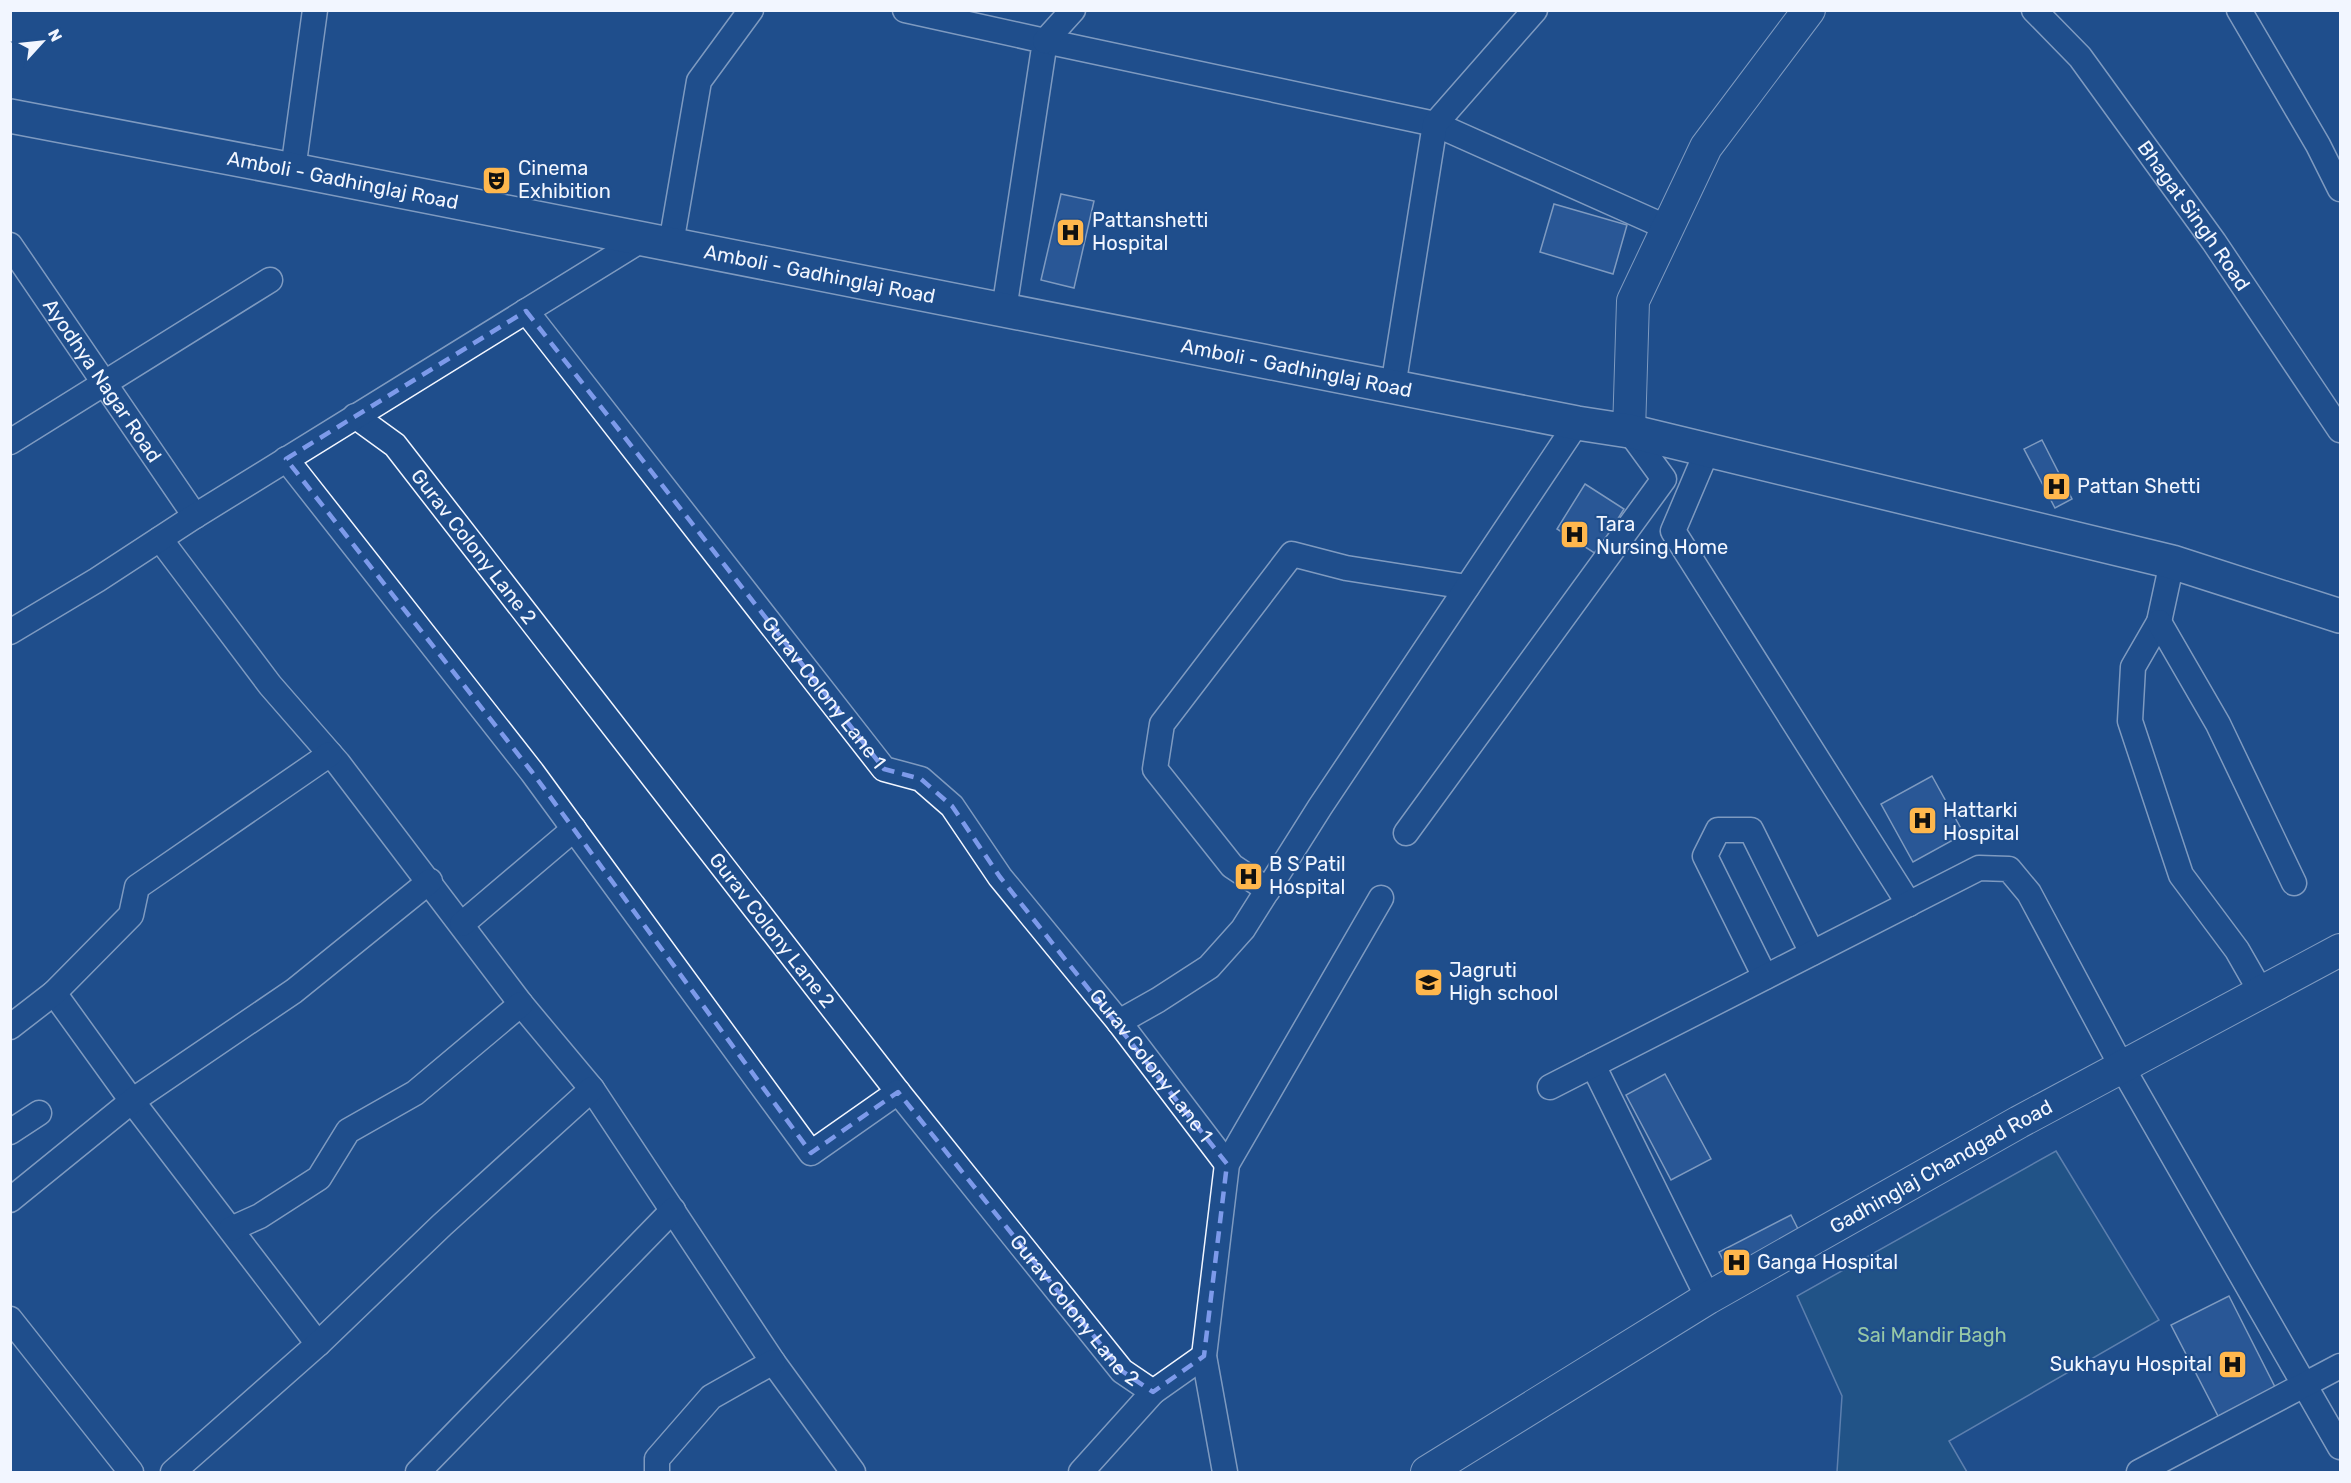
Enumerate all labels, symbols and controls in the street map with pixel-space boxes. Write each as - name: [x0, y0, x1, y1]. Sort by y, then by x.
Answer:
- north arrow: [12, 12, 72, 72]
- text: N: [44, 26, 66, 45]
- street label: Bhagat Singh Road: [2133, 136, 2255, 295]
- street label: Amboli - Gadhinglaj Road: [225, 146, 461, 214]
- place label: Cinema Exhibition: [518, 156, 611, 203]
- theatre icon: Cinema Exhibition: [481, 164, 513, 196]
- place label: Pattanshetti Hospital: [1092, 208, 1208, 255]
- hospital icon: Pattanshetti Hospital: [1055, 216, 1087, 248]
- street label: Amboli - Gadhinglaj Road: [702, 239, 937, 308]
- street label: Ayodhya Nagar Road: [38, 294, 167, 467]
- street label: Amboli - Gadhinglaj Road: [1179, 333, 1414, 402]
- street label: Gurav Colony Lane 2: [406, 464, 542, 629]
- hospital icon: Pattan Shetti: [2040, 470, 2072, 502]
- place label: Pattan Shetti: [2077, 474, 2201, 498]
- place label: Tara Nursing Home: [1596, 512, 1728, 559]
- hospital icon: Tara Nursing Home: [1559, 519, 1591, 551]
- street label: Gurav Colony Lane 1: [757, 611, 891, 773]
- place label: Hattarki Hospital: [1943, 798, 2019, 845]
- hospital icon: Hattarki Hospital: [1906, 805, 1938, 837]
- street label: Gurav Colony Lane 2: [704, 848, 840, 1013]
- place label: B S Patil Hospital: [1269, 852, 1346, 899]
- hospital icon: B S Patil Hospital: [1232, 860, 1264, 892]
- place label: Jagruti High school: [1449, 958, 1558, 1005]
- school or university icon: Jagruti High school: [1412, 966, 1444, 998]
- street label: Gurav Colony Lane 1: [1085, 984, 1218, 1147]
- street label: Gadhinglaj Chandgad Road: [1825, 1094, 2056, 1239]
- street label: Gurav Colony Lane 2: [1005, 1230, 1144, 1391]
- hospital icon: Ganga Hospital: [1720, 1246, 1752, 1278]
- place label: Ganga Hospital: [1757, 1250, 1898, 1274]
- park label: Sai Mandir Bagh: [1857, 1323, 2007, 1347]
- hospital icon: Sukhayu Hospital: [2217, 1348, 2249, 1380]
- place label: Sukhayu Hospital: [2050, 1352, 2212, 1376]

